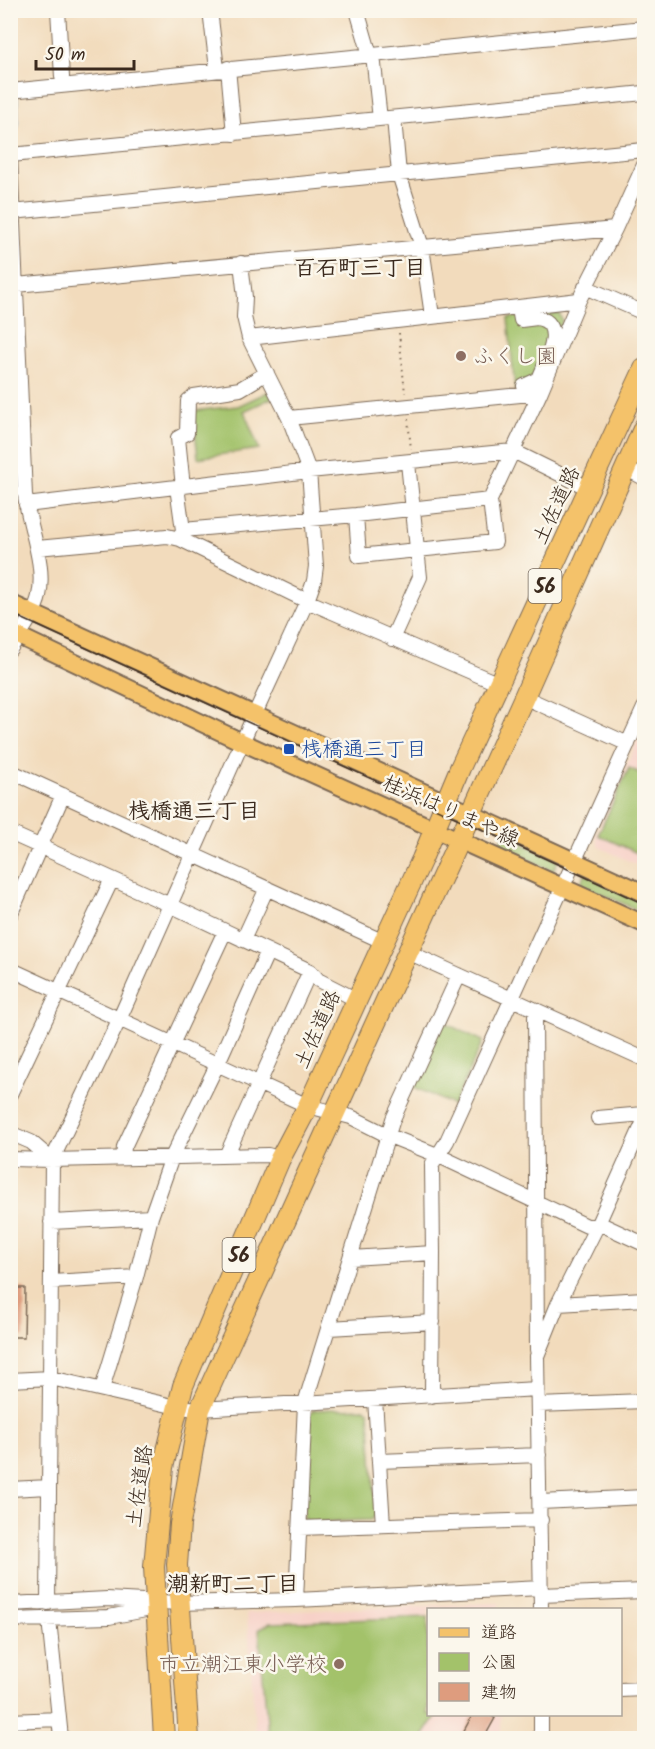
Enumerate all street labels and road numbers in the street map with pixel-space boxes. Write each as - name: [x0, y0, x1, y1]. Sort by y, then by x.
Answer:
- street label: 土佐道路: [525, 461, 590, 551]
- road number: 56: [528, 569, 562, 603]
- street label: 桂浜はりまや線: [377, 767, 524, 857]
- street label: 土佐道路: [286, 985, 351, 1075]
- road number: 56: [222, 1238, 256, 1272]
- street label: 土佐道路: [118, 1442, 163, 1530]

